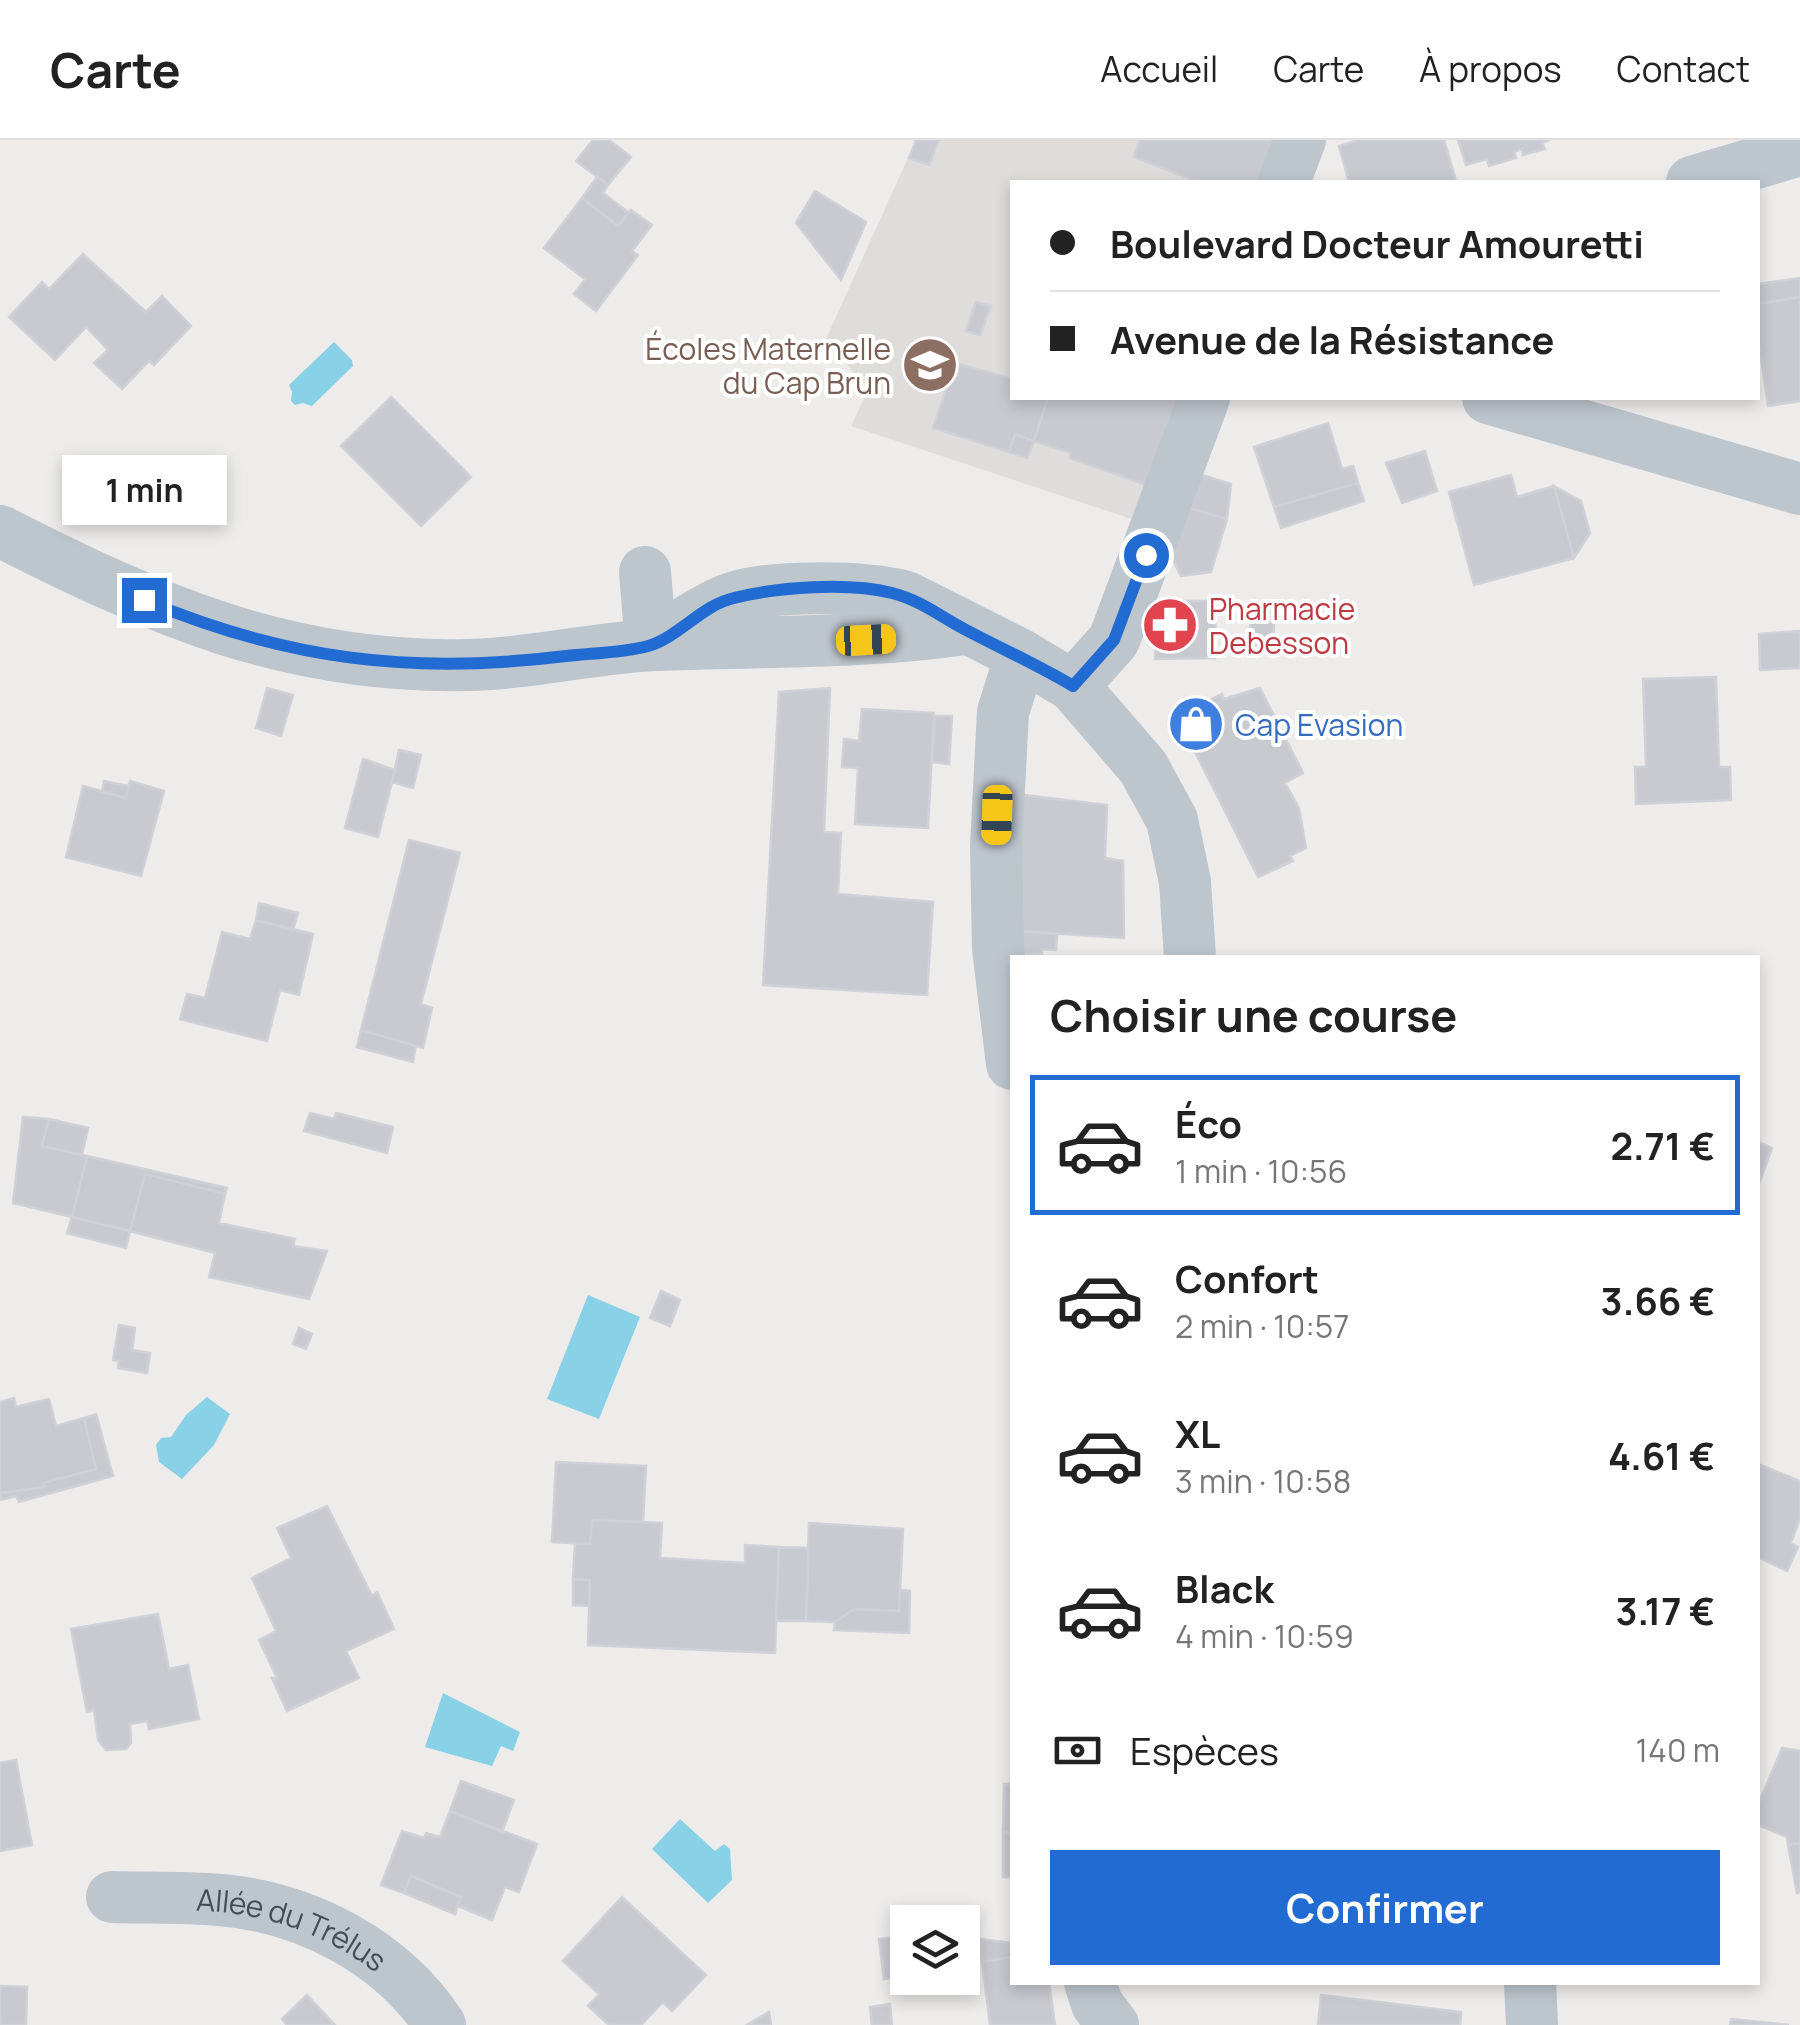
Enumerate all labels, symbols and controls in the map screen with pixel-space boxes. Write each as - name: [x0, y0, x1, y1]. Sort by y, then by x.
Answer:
- text: Carte: [50, 37, 181, 102]
- text: Accueil: [1100, 45, 1218, 93]
- text: Carte: [1273, 45, 1364, 93]
- text: À propos: [1419, 45, 1562, 93]
- text: Contact: [1617, 45, 1750, 93]
- text: Boulevard Docteur Amouretti: [1110, 217, 1644, 269]
- text: Avenue de la Résistance: [1110, 313, 1554, 365]
- place label: Écoles Maternelle du Cap Brun: [645, 328, 891, 403]
- school or university icon: Écoles Maternelle du Cap Brun: [900, 335, 960, 395]
- callout: 1 min: [62, 455, 226, 525]
- text: 1 min: [105, 468, 184, 512]
- route start: [1124, 533, 1169, 578]
- route end: [122, 578, 167, 623]
- place label: Pharmacie Debesson: [1209, 588, 1355, 663]
- pharmacy icon: Pharmacie Debesson: [1140, 595, 1200, 655]
- car: [835, 623, 897, 657]
- shop icon: Cap Evasion: [1166, 694, 1226, 754]
- place label: Cap Evasion: [1235, 704, 1403, 745]
- car: [981, 784, 1013, 846]
- text: Choisir une course: [1050, 984, 1457, 1046]
- text: Éco: [1175, 1097, 1242, 1149]
- icon: car: [1055, 1100, 1145, 1190]
- text: 2.71 €: [1610, 1119, 1715, 1171]
- text: 1 min · 10:56: [1175, 1149, 1347, 1193]
- text: Confort: [1175, 1252, 1319, 1304]
- icon: car: [1055, 1255, 1145, 1345]
- text: 3.66 €: [1601, 1274, 1715, 1326]
- text: 2 min · 10:57: [1175, 1304, 1349, 1348]
- text: XL: [1175, 1407, 1220, 1459]
- icon: car: [1055, 1410, 1145, 1500]
- text: 4.61 €: [1608, 1429, 1715, 1481]
- text: 3 min · 10:58: [1175, 1459, 1351, 1503]
- text: Black: [1175, 1562, 1274, 1614]
- icon: car: [1055, 1565, 1145, 1655]
- text: 3.17 €: [1615, 1584, 1715, 1636]
- text: 4 min · 10:59: [1175, 1614, 1354, 1658]
- icon: cash: [1050, 1723, 1105, 1778]
- text: Espèces: [1130, 1724, 1279, 1776]
- text: 140 m: [1636, 1728, 1720, 1772]
- button: Confirmer: [1050, 1850, 1720, 1965]
- street label: Allée du Trélus: [195, 1878, 395, 1980]
- map controls: [890, 1905, 980, 1995]
- button: layers: [890, 1905, 980, 1995]

